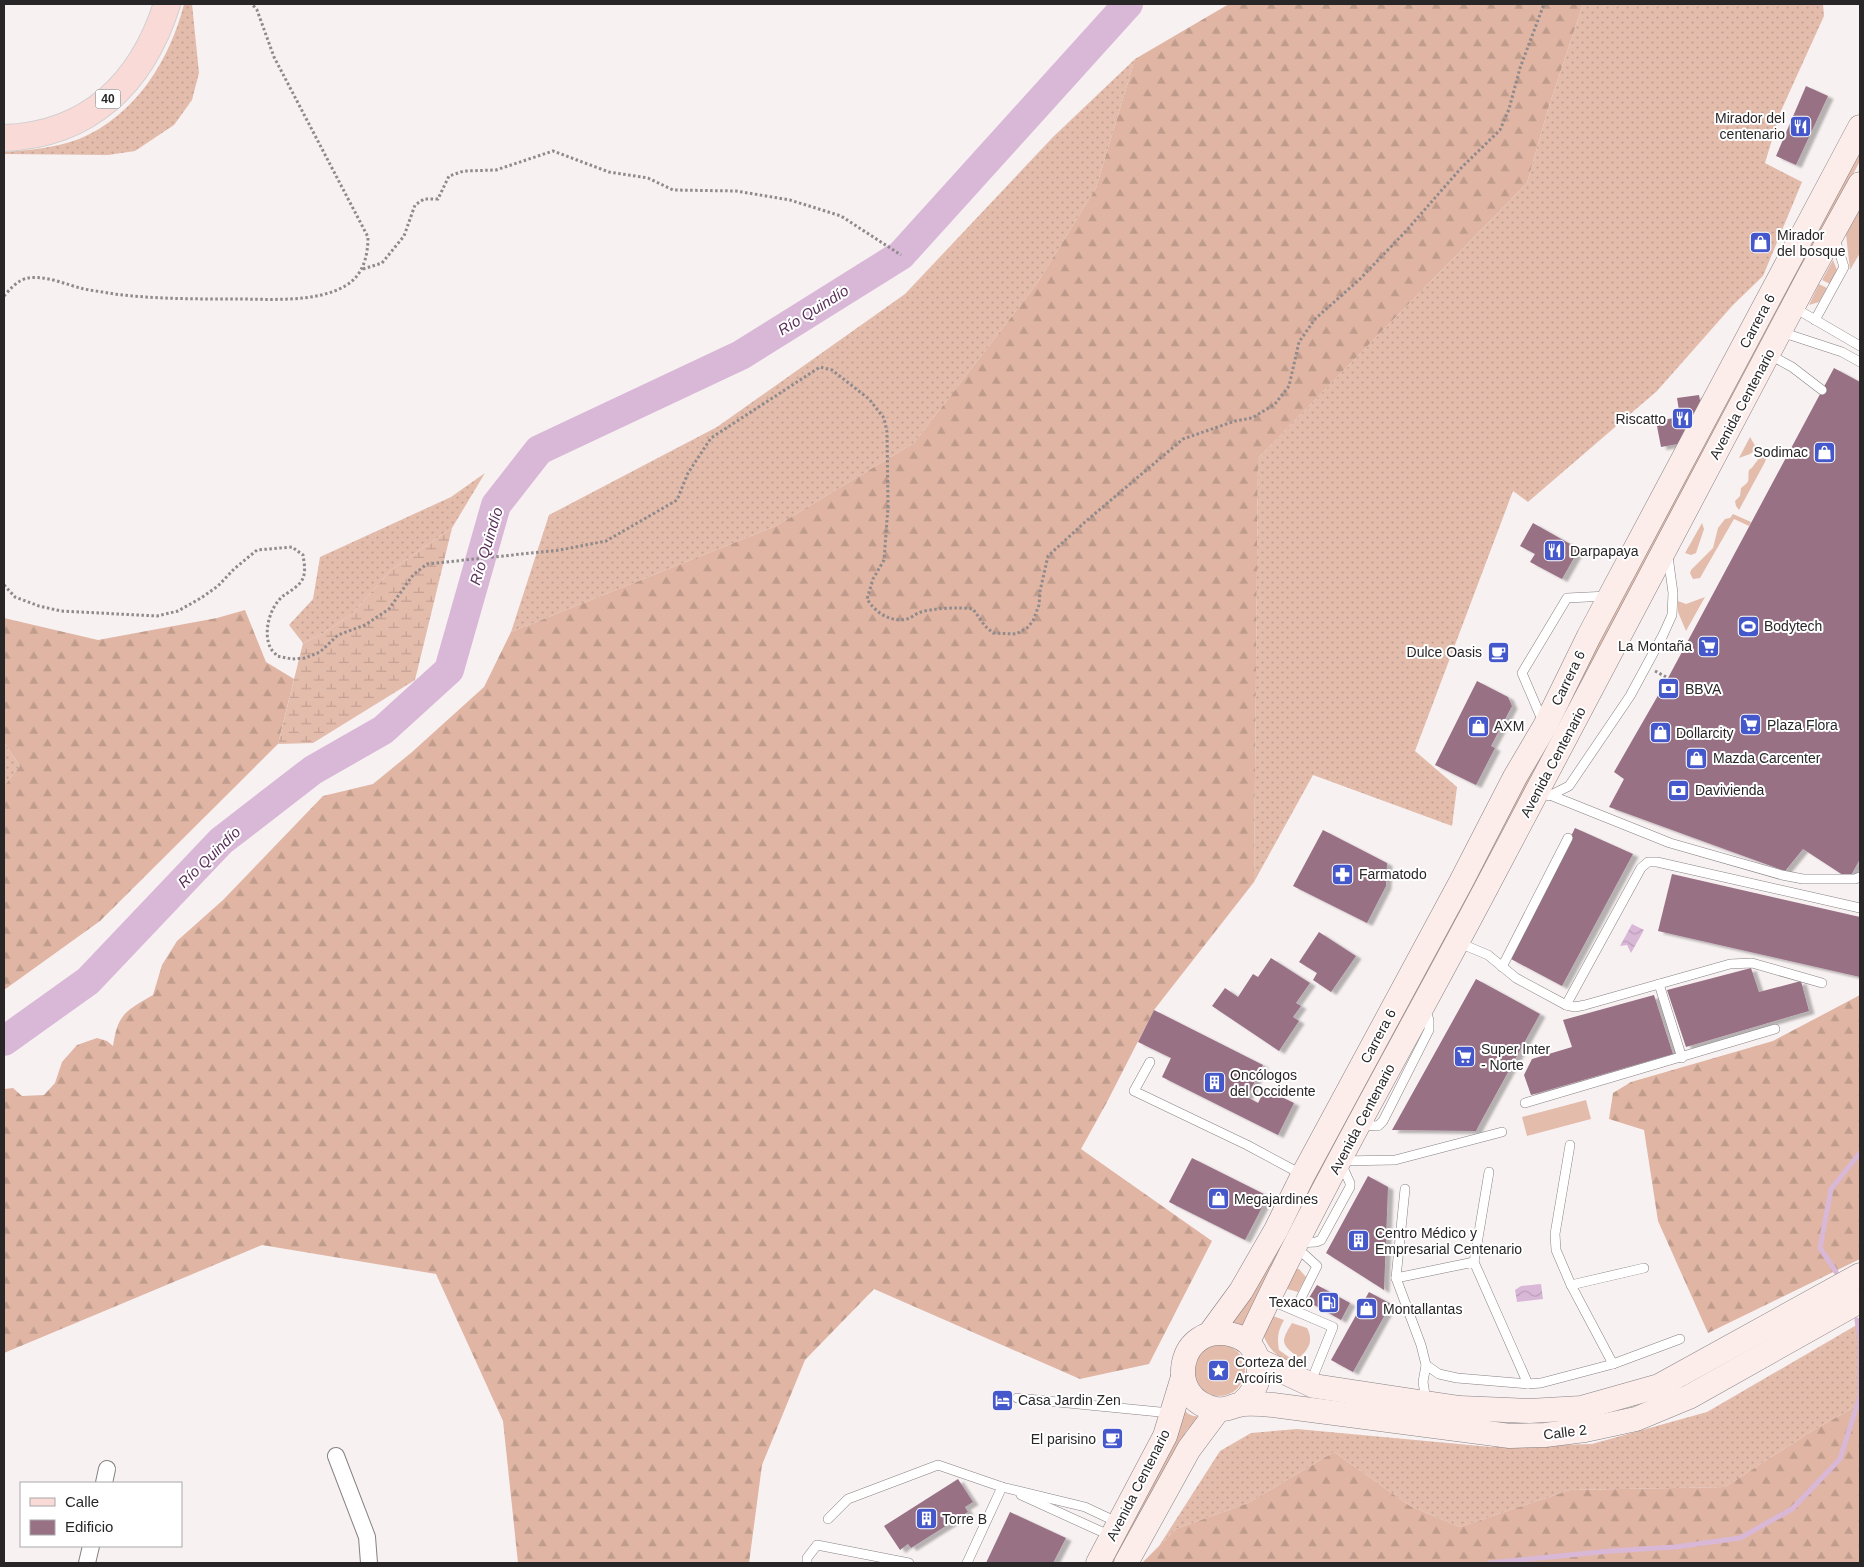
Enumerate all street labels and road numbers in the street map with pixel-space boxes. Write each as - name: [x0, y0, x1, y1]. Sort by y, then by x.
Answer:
- road number: 40: [96, 90, 120, 108]
- street label: Carrera 6: [1736, 291, 1778, 351]
- street label: Avenida Centenario: [1706, 346, 1778, 462]
- street label: Carrera 6: [1548, 648, 1588, 708]
- street label: Avenida Centenario: [1517, 704, 1589, 820]
- street label: Carrera 6: [1357, 1006, 1399, 1066]
- street label: Avenida Centenario: [1326, 1061, 1398, 1177]
- street label: Calle 2: [1542, 1421, 1588, 1443]
- street label: Avenida Centenario: [1103, 1427, 1173, 1543]

